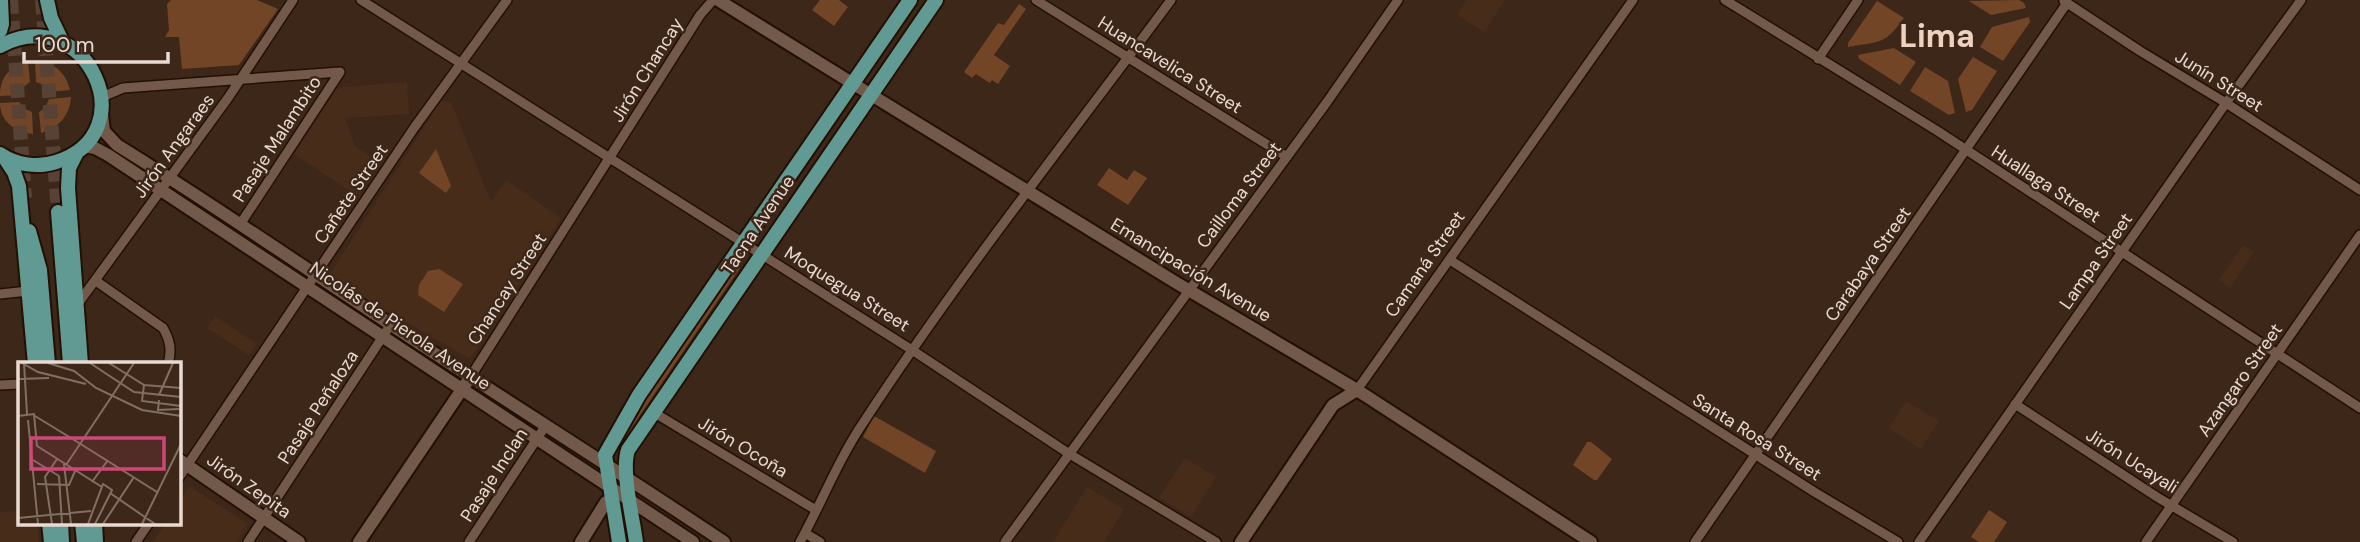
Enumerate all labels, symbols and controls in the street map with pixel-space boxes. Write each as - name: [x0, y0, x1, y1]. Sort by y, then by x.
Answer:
- street label: Huancavelica Street: [1093, 11, 1247, 119]
- street label: Jirón Chancay: [605, 13, 689, 127]
- district label: Lima: [1899, 15, 1975, 57]
- scale bar: [24, 21, 168, 65]
- text: 100 m: [35, 31, 95, 59]
- street label: Junín Street: [2170, 44, 2268, 118]
- street label: Pasaje Malambito: [227, 71, 327, 207]
- street label: Jirón Angaraes: [128, 89, 220, 203]
- street label: Cailloma Street: [1191, 137, 1287, 253]
- street label: Cañete Street: [309, 139, 393, 249]
- street label: Huallaga Street: [1987, 140, 2105, 228]
- street label: Tacna Avenue: [716, 171, 800, 279]
- street label: Carabaya Street: [1819, 202, 1917, 326]
- street label: Camaná Street: [1379, 206, 1471, 322]
- street label: Lampa Street: [2054, 208, 2138, 314]
- street label: Emancipación Avenue: [1106, 212, 1276, 328]
- street label: Chancay Street: [462, 228, 552, 350]
- street label: Moquegua Street: [780, 241, 914, 337]
- street label: Nicolás de Pierola Avenue: [305, 256, 495, 396]
- street label: Azangaro Street: [2192, 319, 2288, 441]
- street label: Pasaje Peñaloza: [272, 346, 364, 468]
- inset map: [18, 362, 180, 524]
- street label: Santa Rosa Street: [1688, 388, 1826, 486]
- street label: Jirón Ocoña: [694, 411, 792, 483]
- street label: Jirón Ucayali: [2081, 423, 2183, 499]
- street label: Pasaje Inclan: [455, 424, 533, 526]
- street label: Jirón Zepita: [202, 448, 296, 524]

